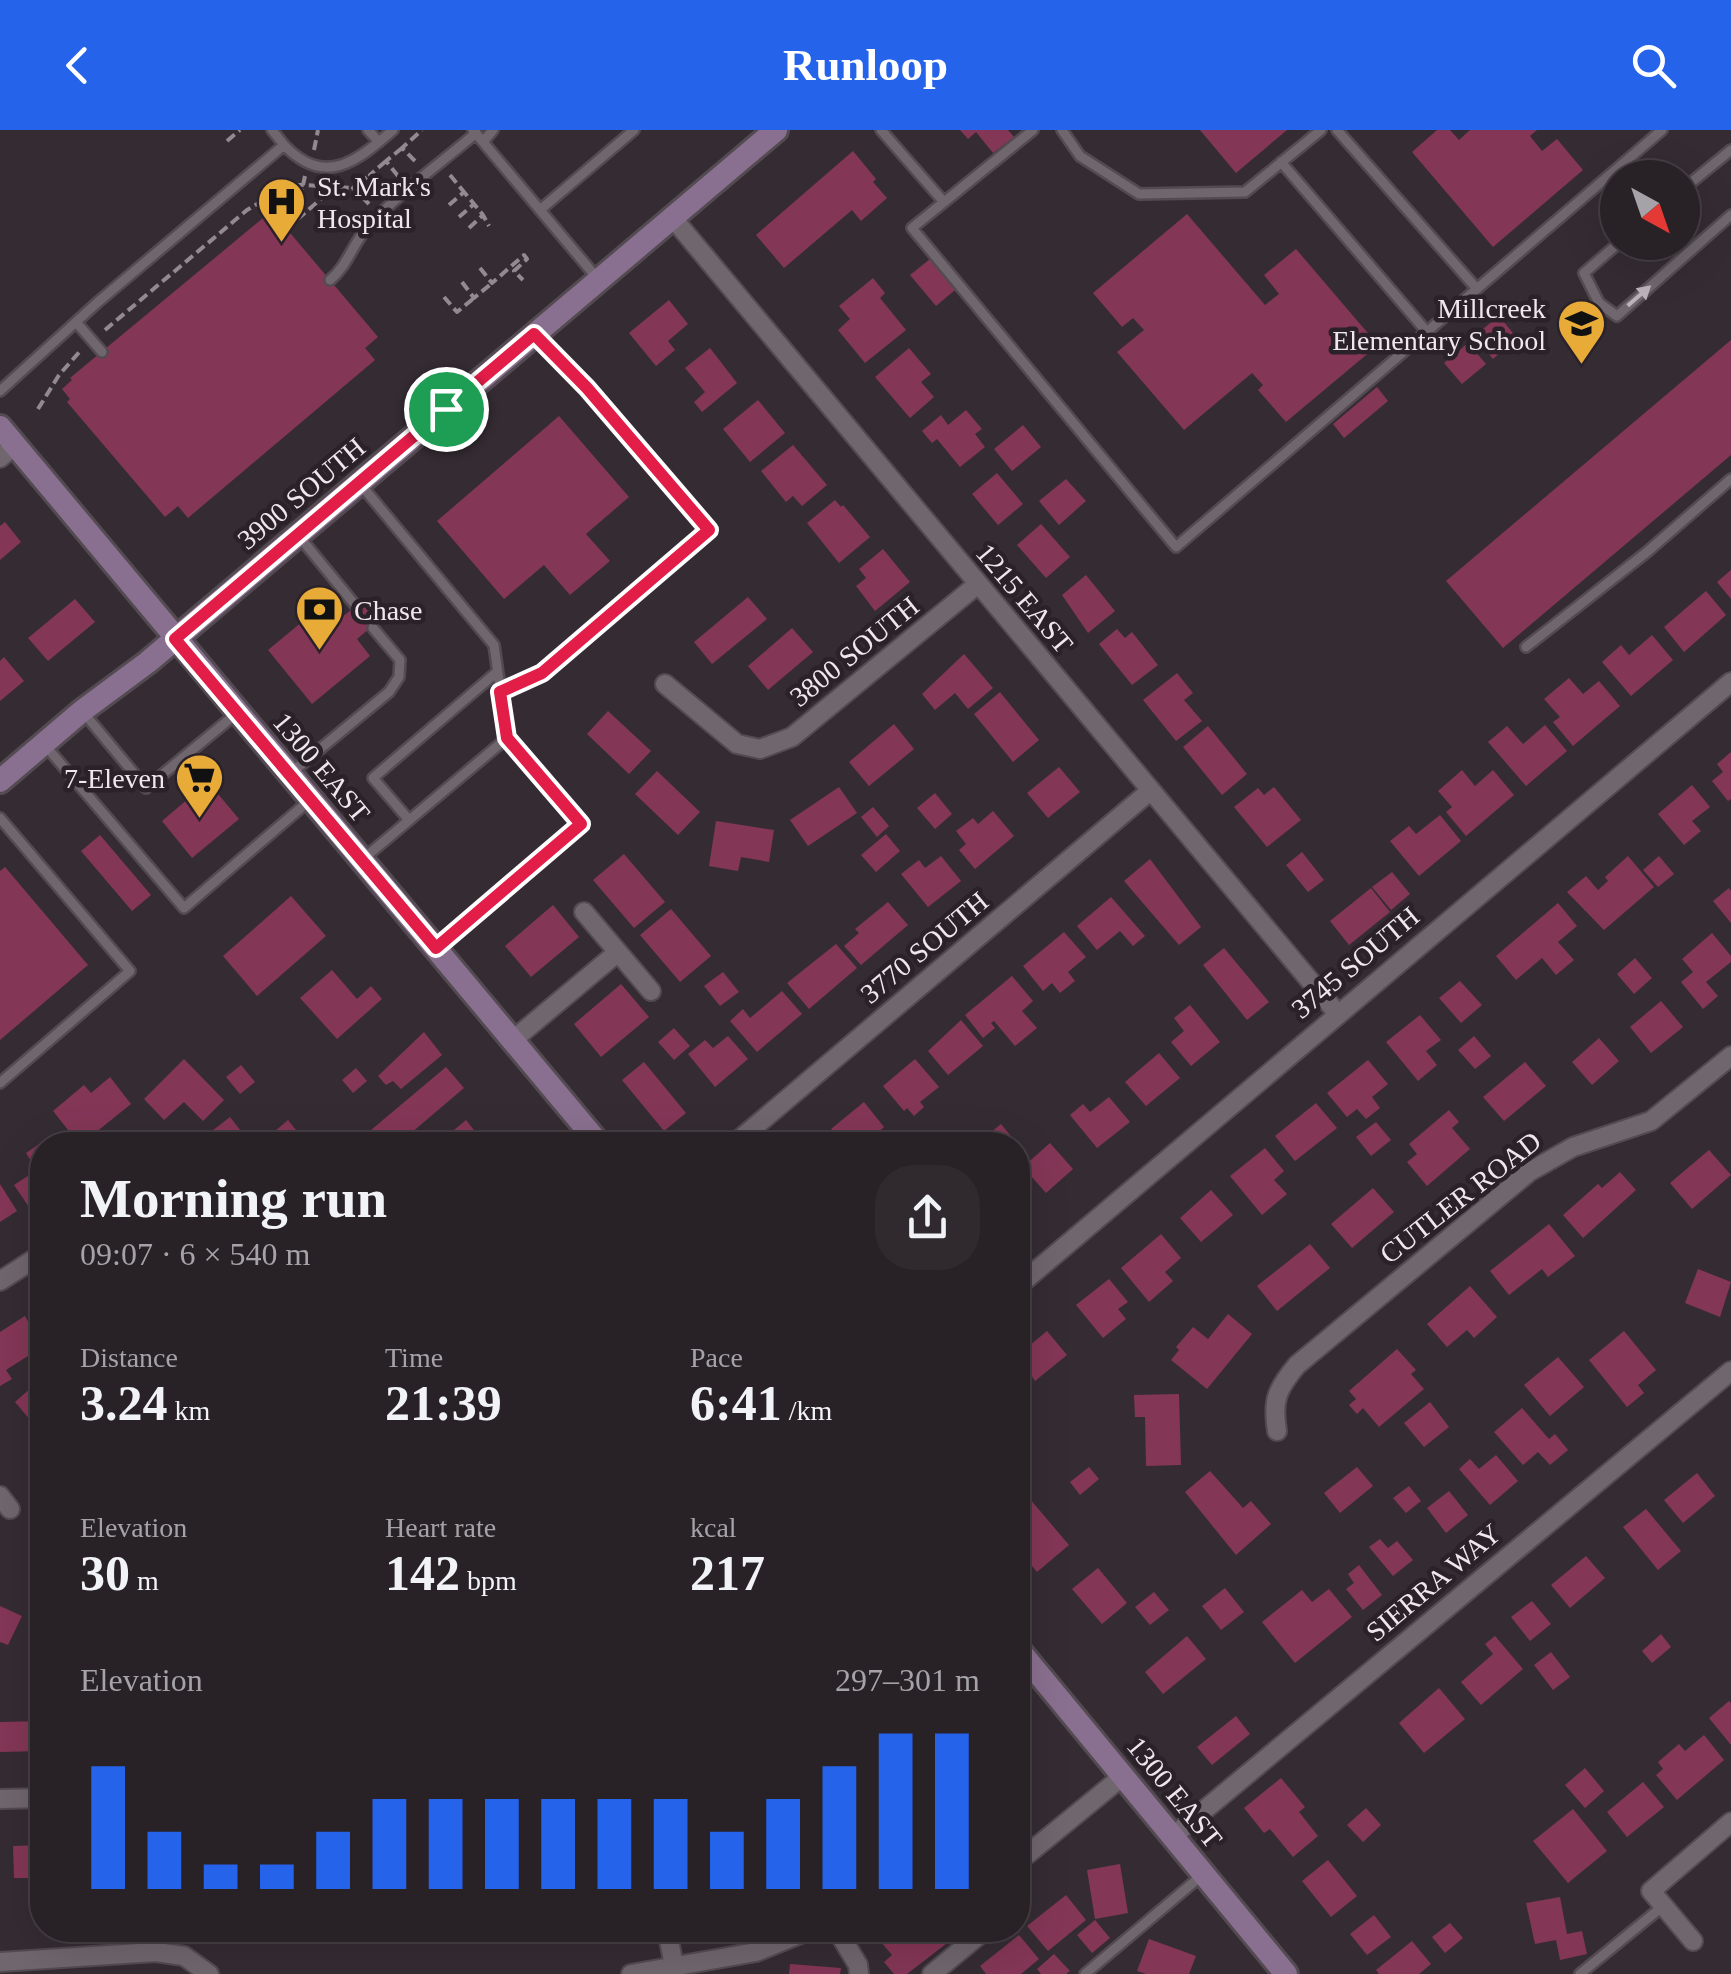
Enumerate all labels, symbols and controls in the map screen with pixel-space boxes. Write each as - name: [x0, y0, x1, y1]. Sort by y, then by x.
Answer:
- icon: back: [50, 38, 105, 93]
- icon: search: [1626, 38, 1681, 93]
- text: Runloop: [783, 40, 948, 90]
- north arrow: [1600, 160, 1700, 260]
- map controls: [1600, 160, 1700, 260]
- place label: St. Mark's Hospital: [317, 171, 431, 234]
- hospital icon: St. Mark's Hospital: [256, 176, 308, 244]
- one-way arrow: [1626, 286, 1651, 308]
- place label: Millcreek Elementary School: [1332, 293, 1546, 356]
- school or university icon: Millcreek Elementary School: [1555, 298, 1607, 366]
- pin: [404, 367, 489, 452]
- icon: arrive: [419, 382, 474, 437]
- street label: 3900 SOUTH: [231, 431, 371, 556]
- street label: 1215 EAST: [970, 537, 1079, 659]
- bank icon: Chase: [293, 584, 345, 652]
- street label: 3800 SOUTH: [784, 590, 925, 713]
- place label: Chase: [354, 595, 422, 626]
- street label: 1300 EAST: [267, 706, 376, 828]
- supermarket icon: 7-Eleven: [174, 752, 226, 820]
- place label: 7-Eleven: [64, 763, 165, 794]
- street label: 3770 SOUTH: [854, 885, 994, 1010]
- street label: 3745 SOUTH: [1285, 900, 1425, 1025]
- street label: CUTLER ROAD: [1374, 1125, 1547, 1270]
- button: share: [875, 1165, 980, 1270]
- text: Morning run: [80, 1168, 387, 1229]
- text: 09:07 · 6 × 540 m: [80, 1236, 310, 1272]
- text: Distance: [80, 1342, 178, 1373]
- text: Time: [385, 1342, 443, 1373]
- text: Pace: [690, 1342, 743, 1373]
- text: 3.24: [80, 1375, 168, 1431]
- text: 21:39: [385, 1375, 502, 1431]
- text: 6:41: [690, 1375, 782, 1431]
- text: km: [168, 1395, 210, 1426]
- text: /km: [782, 1395, 832, 1426]
- text: Elevation: [80, 1512, 187, 1543]
- text: Heart rate: [385, 1512, 496, 1543]
- text: kcal: [690, 1512, 737, 1543]
- street label: SIERRA WAY: [1360, 1517, 1507, 1648]
- text: 30: [80, 1545, 130, 1601]
- text: 142: [385, 1545, 460, 1601]
- text: 217: [690, 1545, 765, 1601]
- text: m: [130, 1565, 159, 1596]
- text: bpm: [460, 1565, 517, 1596]
- text: Elevation: [80, 1662, 203, 1698]
- text: 297–301 m: [835, 1662, 980, 1698]
- street label: 1300 EAST: [1121, 1731, 1229, 1854]

